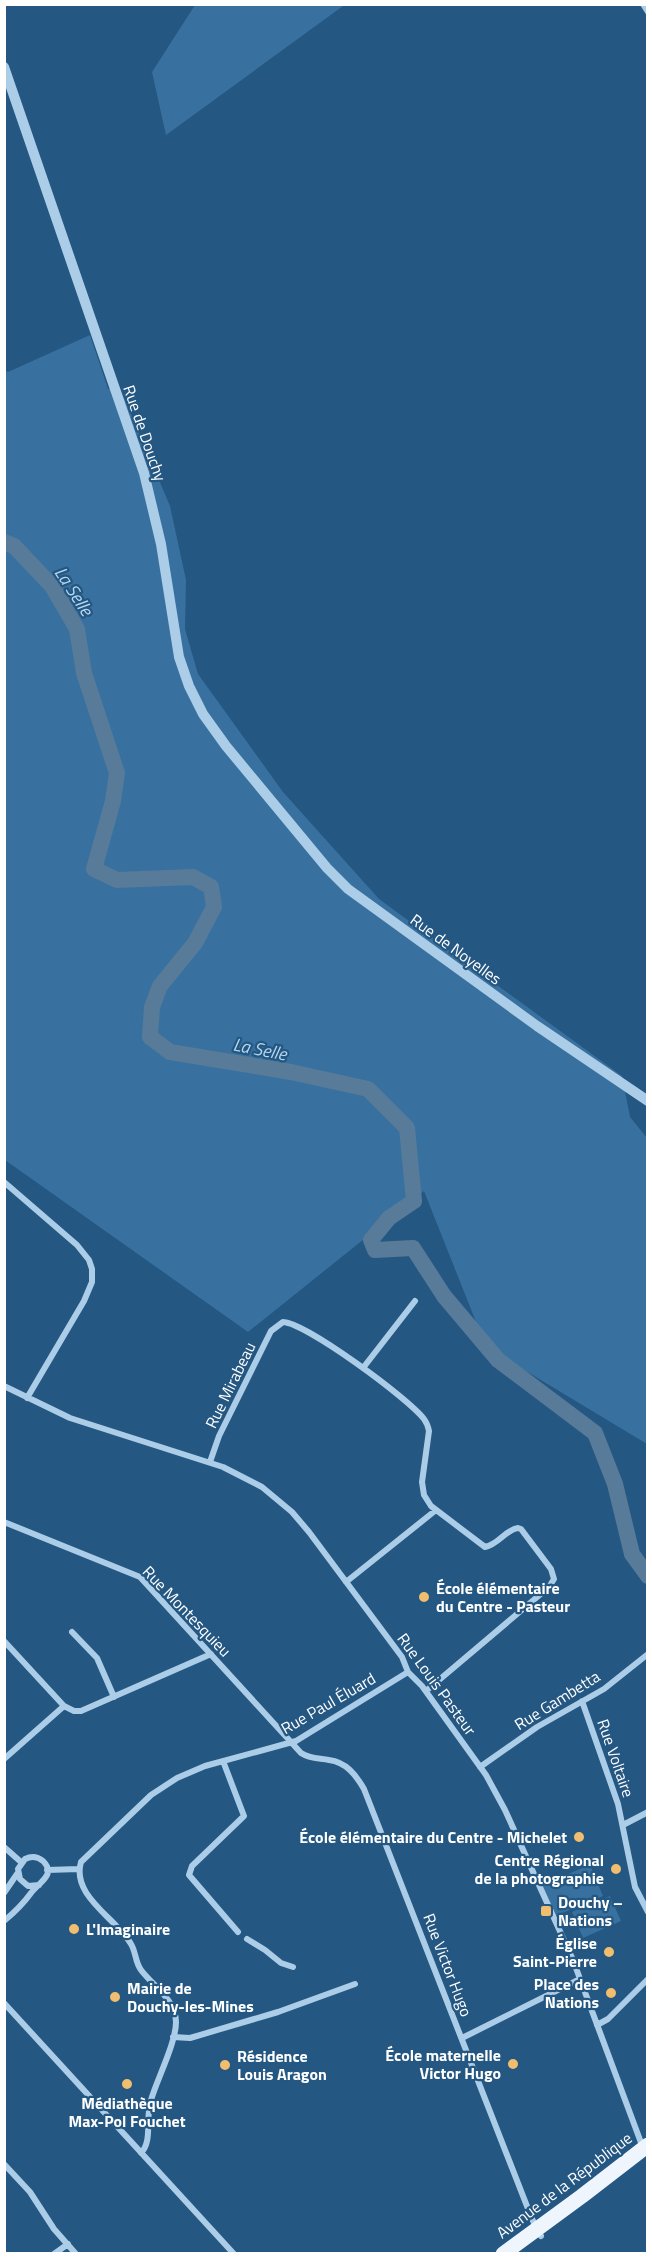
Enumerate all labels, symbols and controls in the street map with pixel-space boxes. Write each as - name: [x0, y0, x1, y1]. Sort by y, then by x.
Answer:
- street label: Rue de Douchy: [117, 382, 173, 485]
- water label: La Selle: [48, 561, 101, 622]
- street label: Rue de Noyelles: [405, 908, 507, 990]
- water label: La Selle: [231, 1031, 291, 1068]
- street label: Rue Mirabeau: [199, 1338, 261, 1432]
- street label: Rue Montesquieu: [137, 1560, 237, 1662]
- place label: École élémentaire du Centre - Pasteur: [436, 1576, 570, 1618]
- marker: École élémentaire du Centre - Pasteur: [417, 1590, 431, 1604]
- street label: Rue Louis Pasteur: [392, 1628, 483, 1741]
- street label: Rue Gambetta: [510, 1664, 604, 1736]
- street label: Rue Paul Éluard: [276, 1666, 380, 1740]
- street label: Rue Voltaire: [591, 1716, 641, 1800]
- place label: École élémentaire du Centre - Michelet: [299, 1825, 567, 1849]
- marker: École élémentaire du Centre - Michelet: [572, 1830, 586, 1844]
- place label: Centre Régional de la photographie: [475, 1848, 604, 1890]
- marker: Centre Régional de la photographie: [609, 1862, 623, 1876]
- place label: Douchy – Nations: [558, 1890, 623, 1932]
- marker: Douchy – Nations: [539, 1904, 553, 1918]
- street label: Rue Victor Hugo: [417, 1910, 479, 2020]
- place label: L'Imaginaire: [86, 1917, 170, 1941]
- marker: L'Imaginaire: [67, 1922, 81, 1936]
- place label: Église Saint-Pierre: [513, 1931, 597, 1973]
- marker: Église Saint-Pierre: [602, 1945, 616, 1959]
- place label: Place des Nations: [534, 1972, 599, 2014]
- place label: Mairie de Douchy-les-Mines: [127, 1976, 254, 2018]
- marker: Place des Nations: [604, 1986, 618, 2000]
- marker: Mairie de Douchy-les-Mines: [108, 1990, 122, 2004]
- place label: École maternelle Victor Hugo: [385, 2043, 501, 2085]
- place label: Résidence Louis Aragon: [237, 2044, 327, 2086]
- marker: École maternelle Victor Hugo: [506, 2057, 520, 2071]
- marker: Résidence Louis Aragon: [218, 2058, 232, 2072]
- marker: Médiathèque Max-Pol Fouchet: [120, 2077, 134, 2091]
- place label: Médiathèque Max-Pol Fouchet: [69, 2091, 186, 2133]
- street label: Avenue de la République: [491, 2126, 637, 2244]

